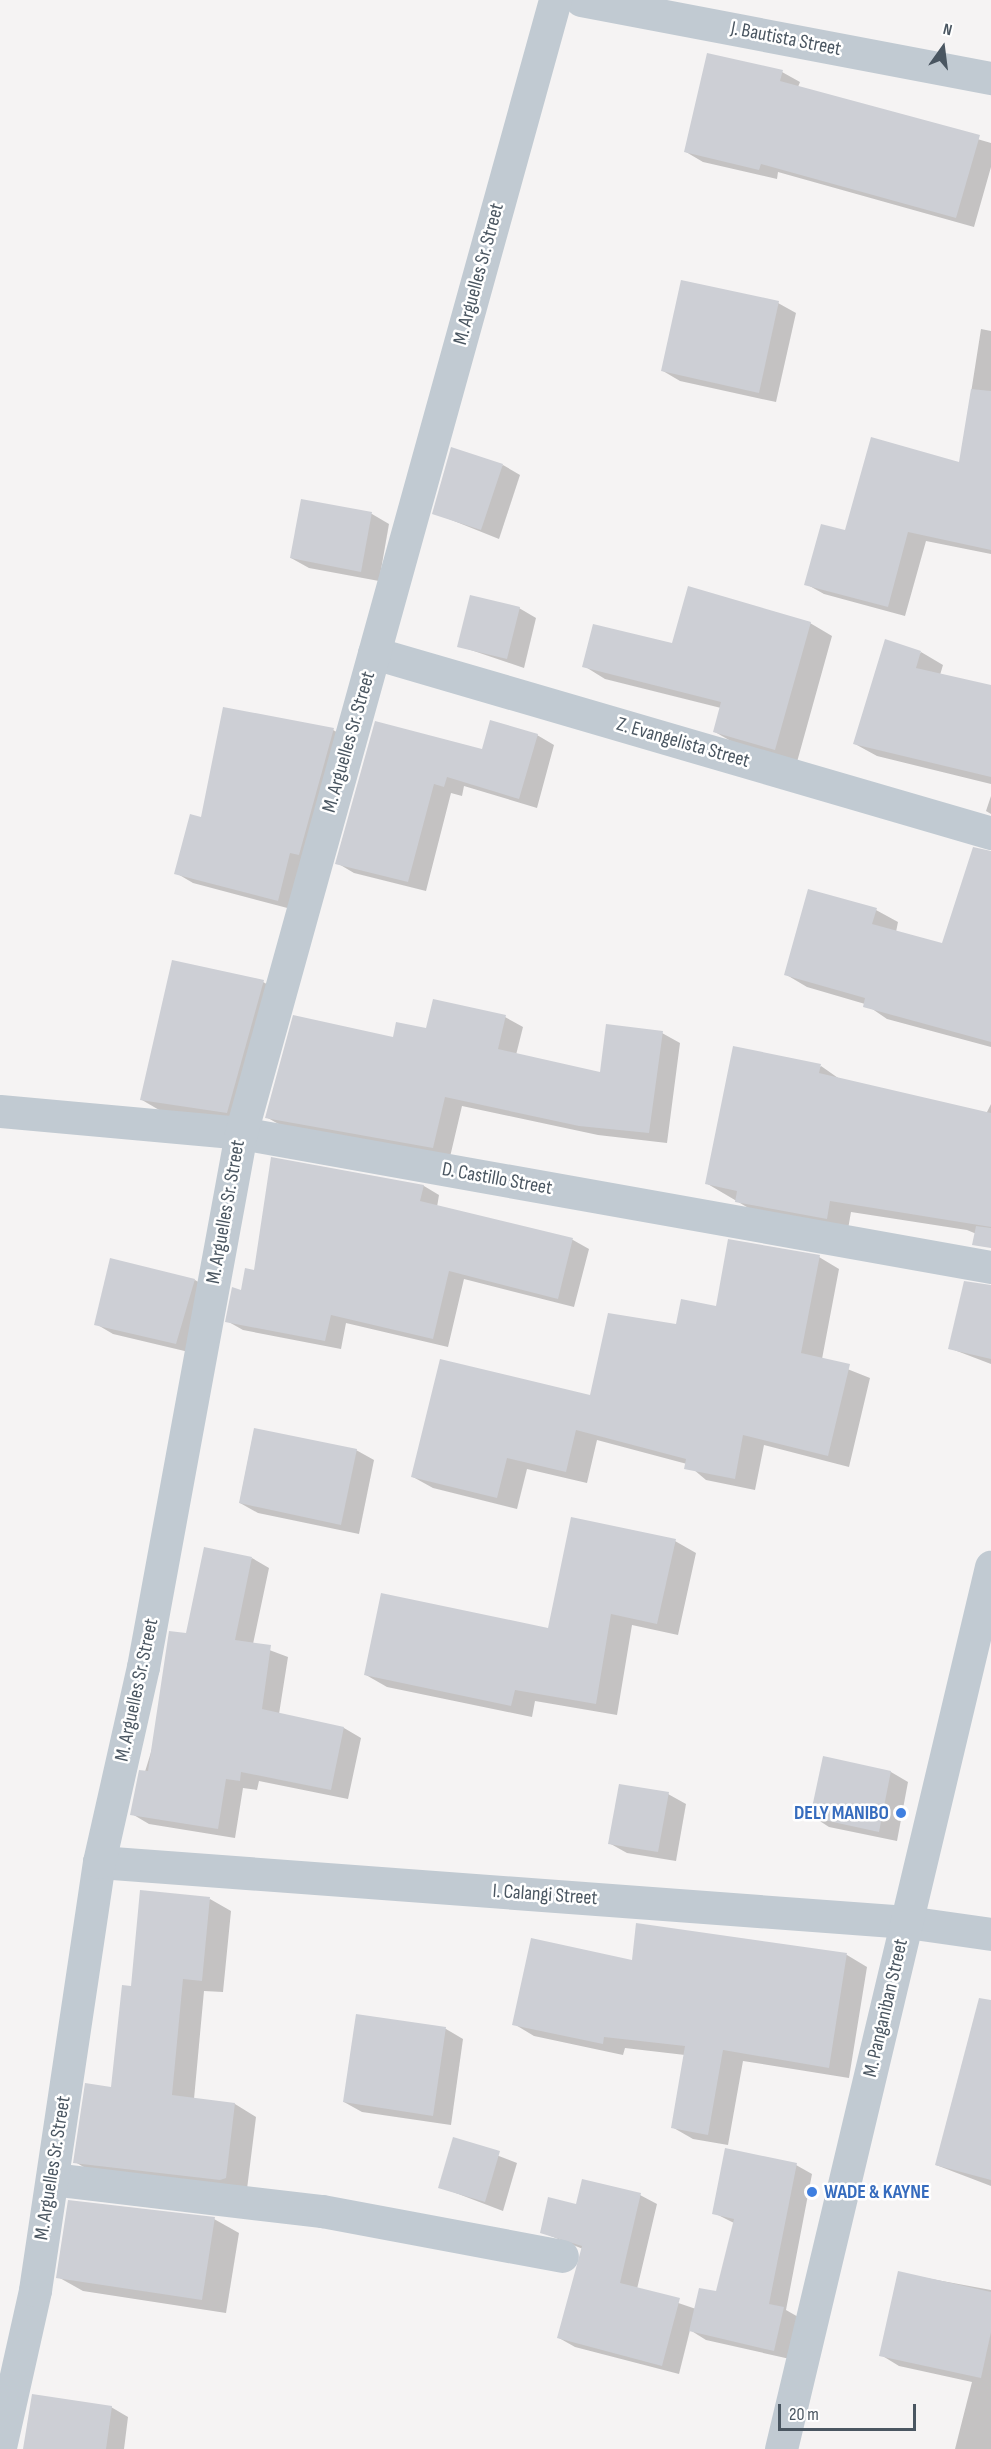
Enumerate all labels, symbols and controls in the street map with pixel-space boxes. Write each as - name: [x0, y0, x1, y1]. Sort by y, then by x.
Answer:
- street label: J. Bautista Street: [729, 17, 843, 61]
- north arrow: [913, 18, 973, 78]
- text: N: [941, 20, 954, 40]
- street label: M. Arguelles Sr. Street: [449, 201, 509, 347]
- street label: M. Arguelles Sr. Street: [317, 669, 381, 815]
- street label: Z. Evangelista Street: [614, 713, 752, 773]
- street label: M. Arguelles Sr. Street: [202, 1138, 250, 1286]
- street label: D. Castillo Street: [440, 1158, 554, 1200]
- street label: M. Arguelles Sr. Street: [110, 1616, 164, 1764]
- place label: DELY MANIBO: [794, 1801, 889, 1825]
- marker: DELY MANIBO: [894, 1806, 908, 1820]
- street label: I. Calangi Street: [492, 1879, 598, 1911]
- street label: M. Panganiban Street: [858, 1937, 914, 2079]
- street label: M. Arguelles Sr. Street: [30, 2094, 76, 2242]
- place label: WADE & KAYNE: [824, 2180, 930, 2204]
- marker: WADE & KAYNE: [805, 2185, 819, 2199]
- scale bar: [781, 2392, 919, 2430]
- text: 20 m: [789, 2404, 819, 2425]

